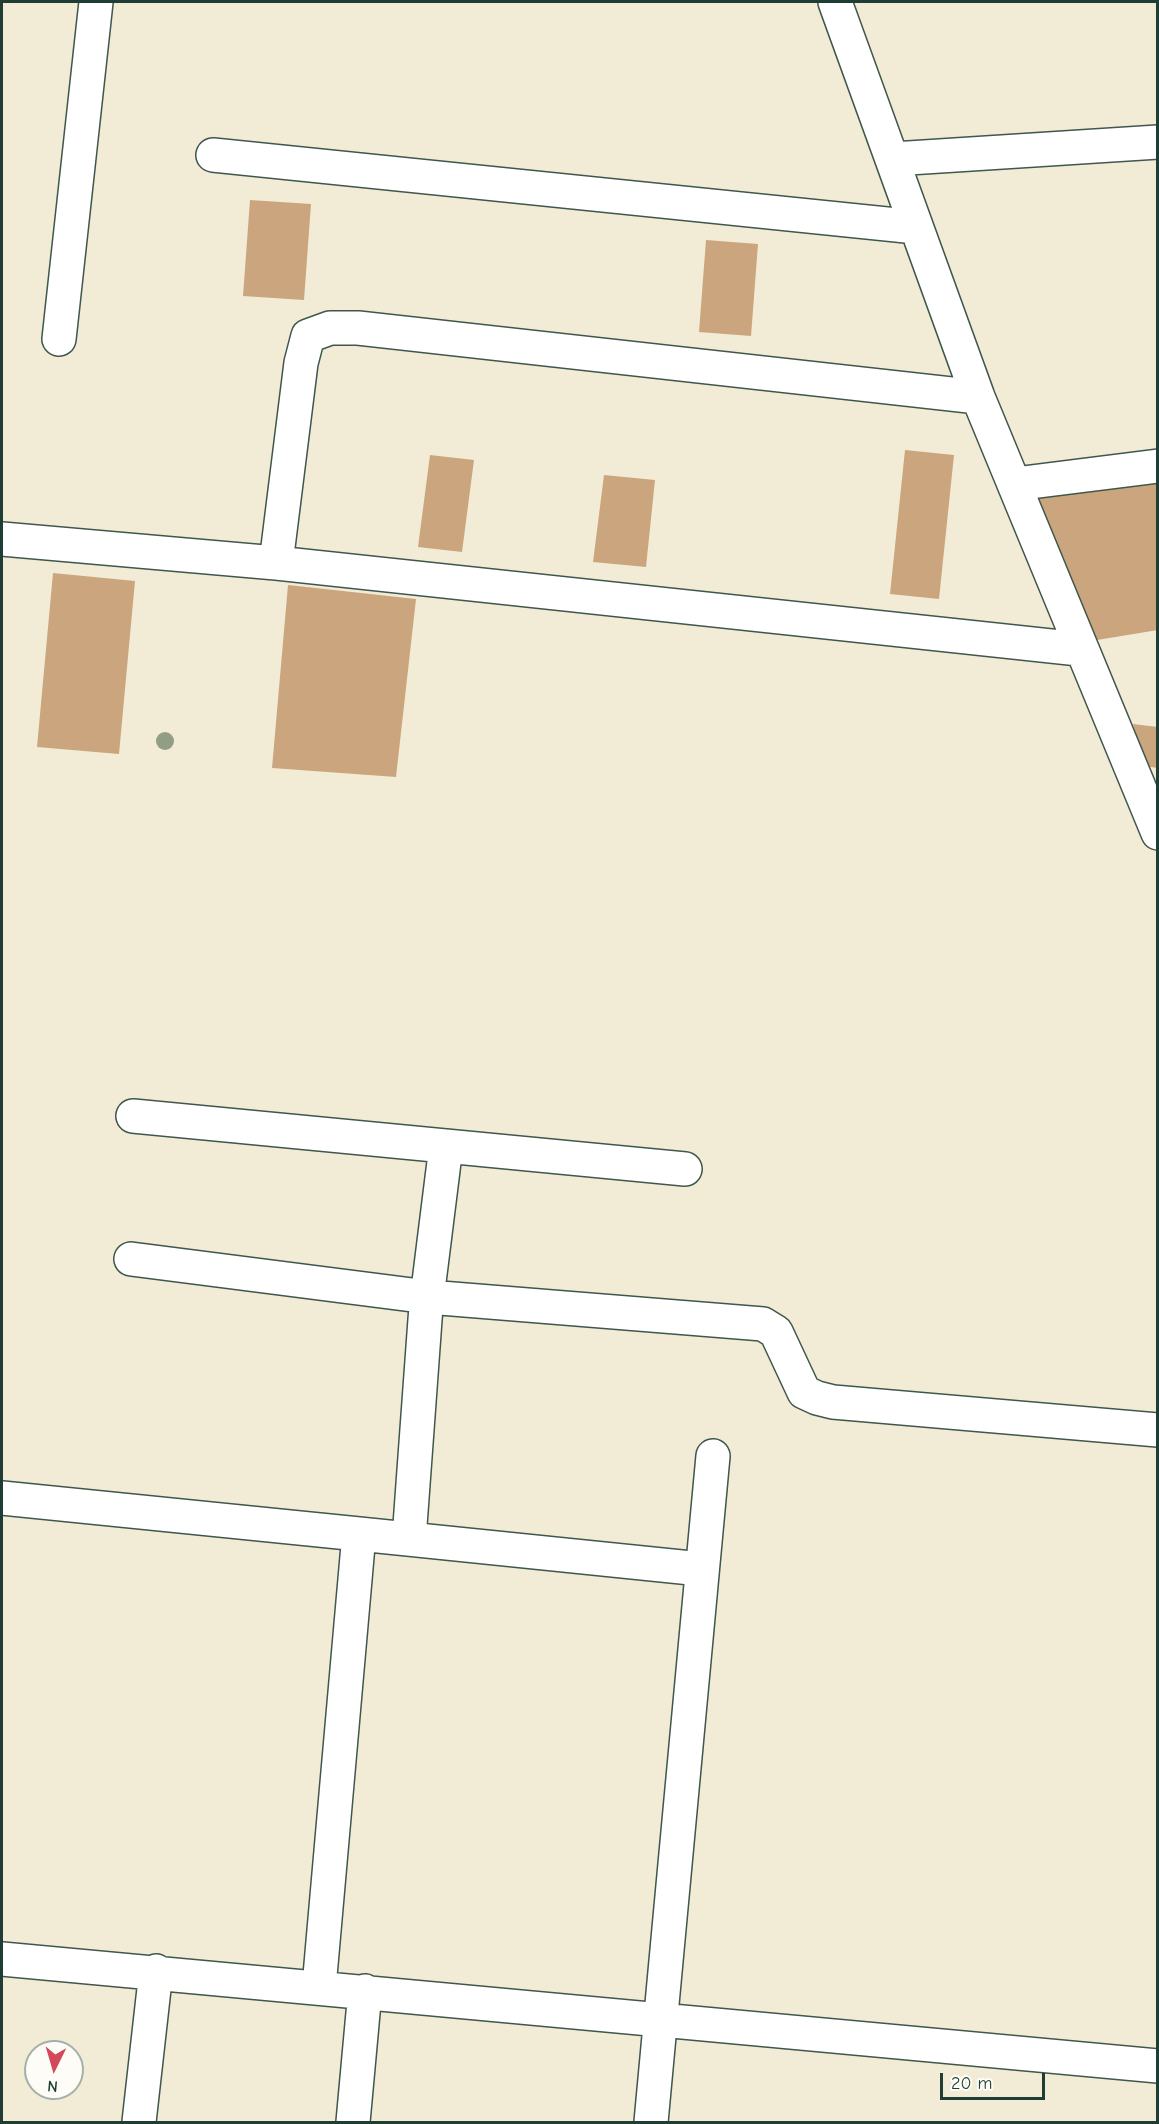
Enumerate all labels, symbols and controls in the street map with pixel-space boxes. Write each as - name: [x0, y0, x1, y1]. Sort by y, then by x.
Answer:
- north arrow: [24, 2040, 84, 2100]
- scale bar: [943, 2061, 1048, 2099]
- text: 20 m: [951, 2073, 992, 2094]
- text: N: [47, 2077, 59, 2095]

